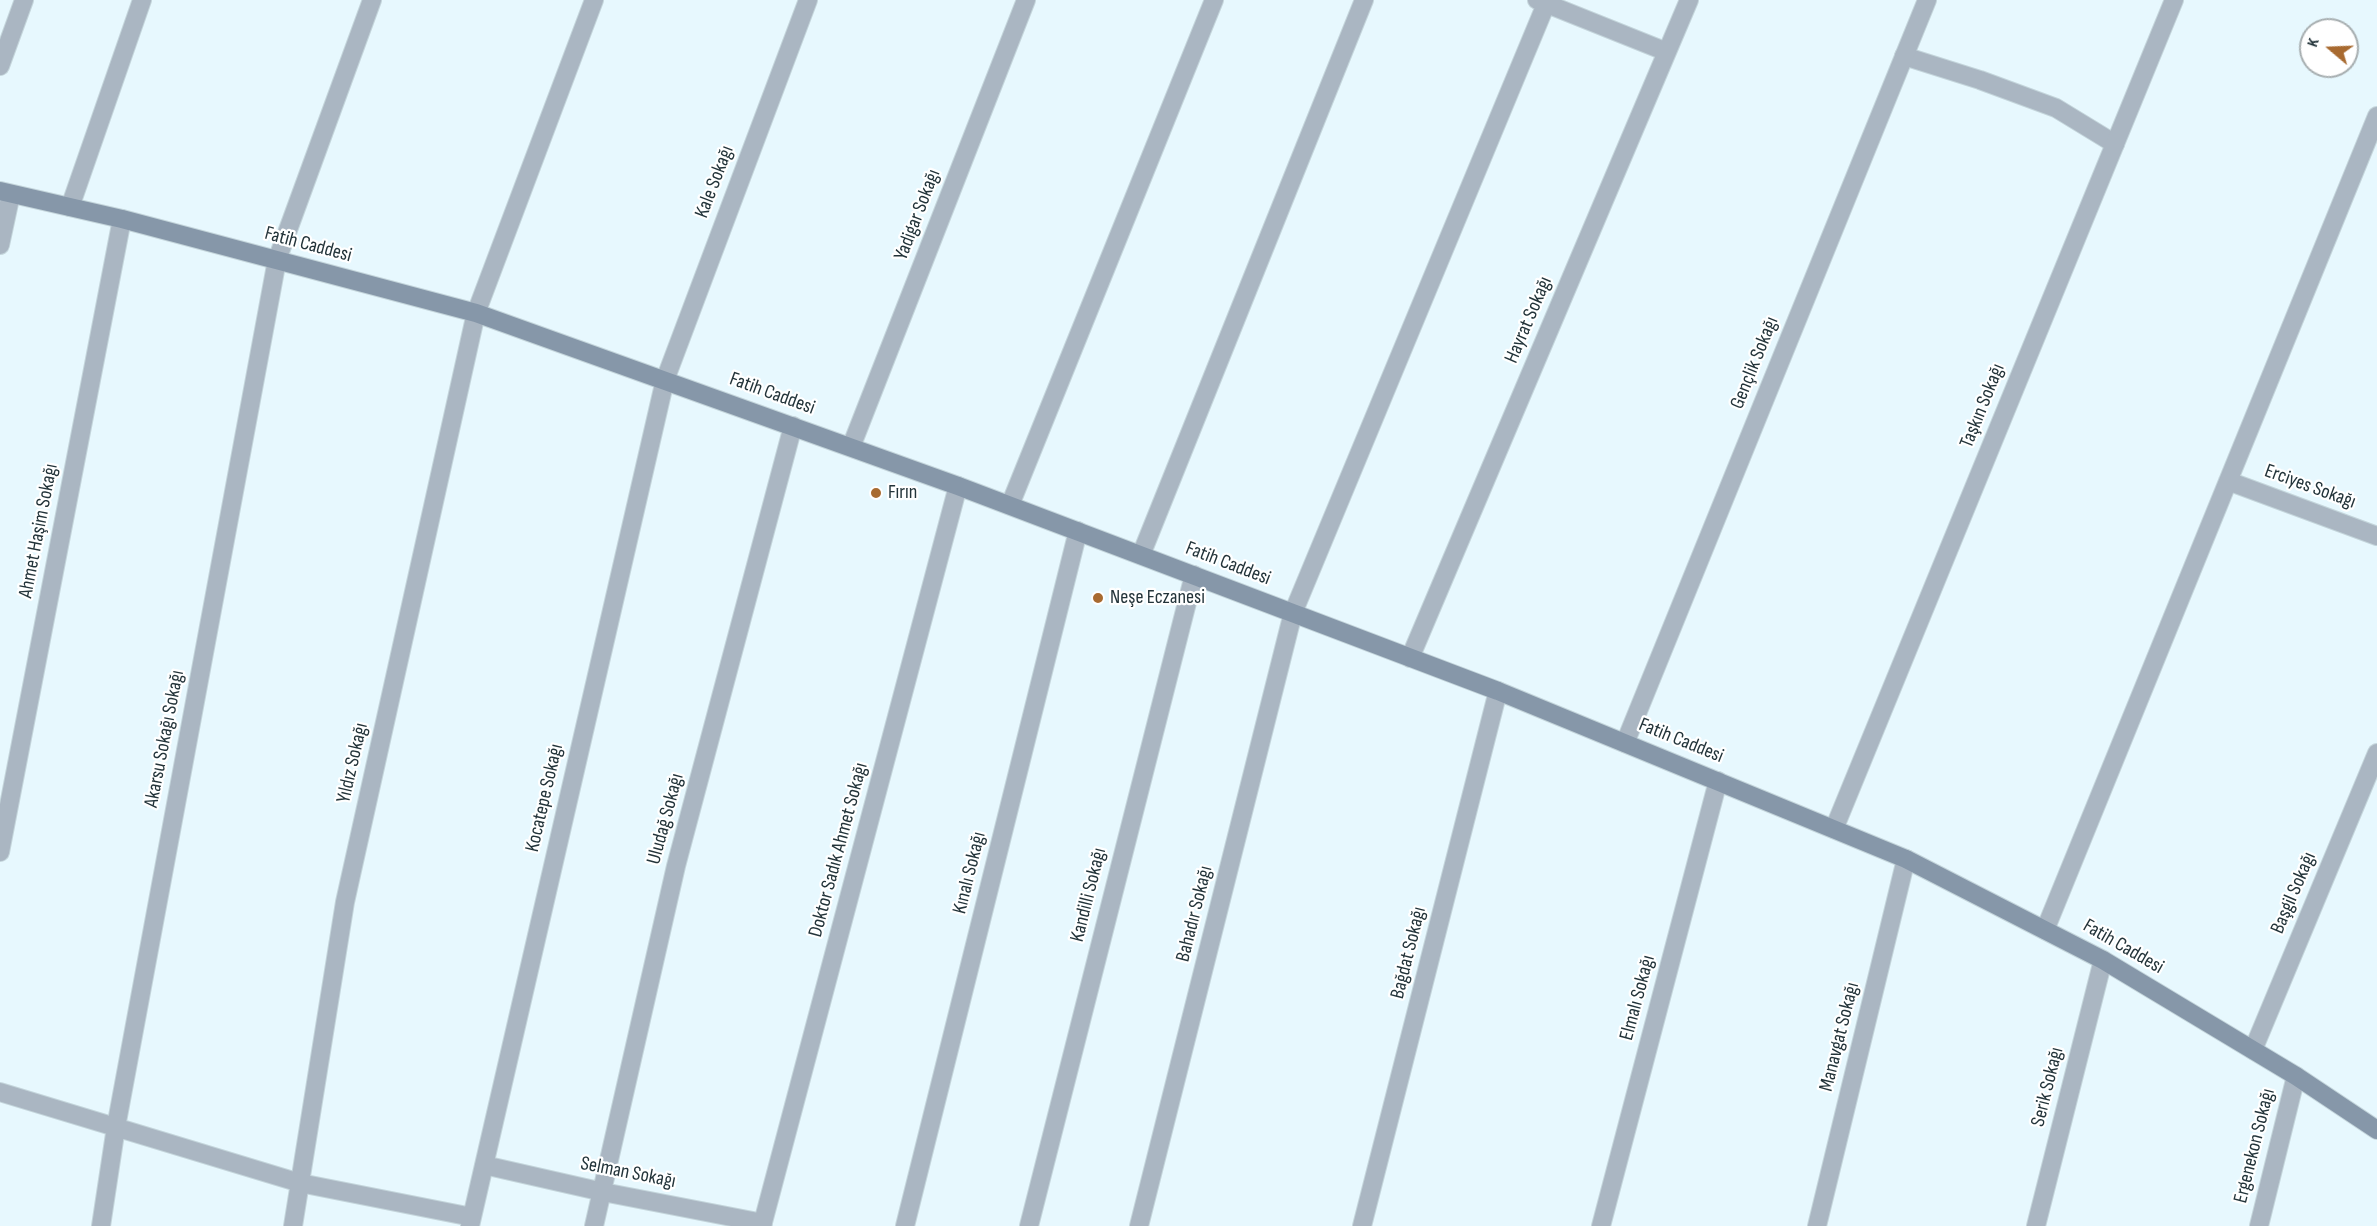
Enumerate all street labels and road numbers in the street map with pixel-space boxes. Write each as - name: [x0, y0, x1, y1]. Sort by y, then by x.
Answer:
- street label: Kale Sokağı: [690, 142, 740, 222]
- street label: Yadigar Sokağı: [890, 166, 946, 264]
- street label: Fatih Caddesi: [262, 222, 354, 268]
- street label: Hayrat Sokağı: [1500, 273, 1558, 367]
- street label: Gençlik Sokağı: [1726, 313, 1784, 413]
- street label: Taşkın Sokağı: [1955, 360, 2011, 452]
- street label: Fatih Caddesi: [726, 367, 818, 421]
- street label: Erciyes Sokağı: [2261, 459, 2359, 515]
- street label: Ahmet Haşim Sokağı: [14, 462, 64, 600]
- street label: Fatih Caddesi: [1182, 537, 1274, 591]
- street label: Akarsu Sokağı Sokağı: [140, 668, 190, 810]
- street label: Fatih Caddesi: [1635, 713, 1727, 769]
- street label: Yıldız Sokağı: [332, 721, 374, 805]
- street label: Kocatepe Sokağı: [521, 742, 569, 854]
- street label: Doktor Sadık Ahmet Sokağı: [804, 760, 874, 940]
- street label: Uludağ Sokağı: [642, 771, 690, 867]
- street label: Kınalı Sokağı: [948, 830, 992, 916]
- street label: Kandilli Sokağı: [1066, 846, 1112, 944]
- street label: Başgil Sokağı: [2266, 849, 2322, 937]
- street label: Bahadır Sokağı: [1172, 864, 1218, 964]
- street label: Bağdat Sokağı: [1386, 905, 1432, 1001]
- street label: Fatih Caddesi: [2078, 914, 2168, 980]
- street label: Elmalı Sokağı: [1615, 953, 1661, 1043]
- street label: Manavgat Sokağı: [1815, 980, 1865, 1094]
- street label: Serik Sokağı: [2027, 1045, 2069, 1129]
- street label: Ergenekon Sokağı: [2229, 1086, 2281, 1206]
- street label: Selman Sokağı: [578, 1152, 678, 1194]

